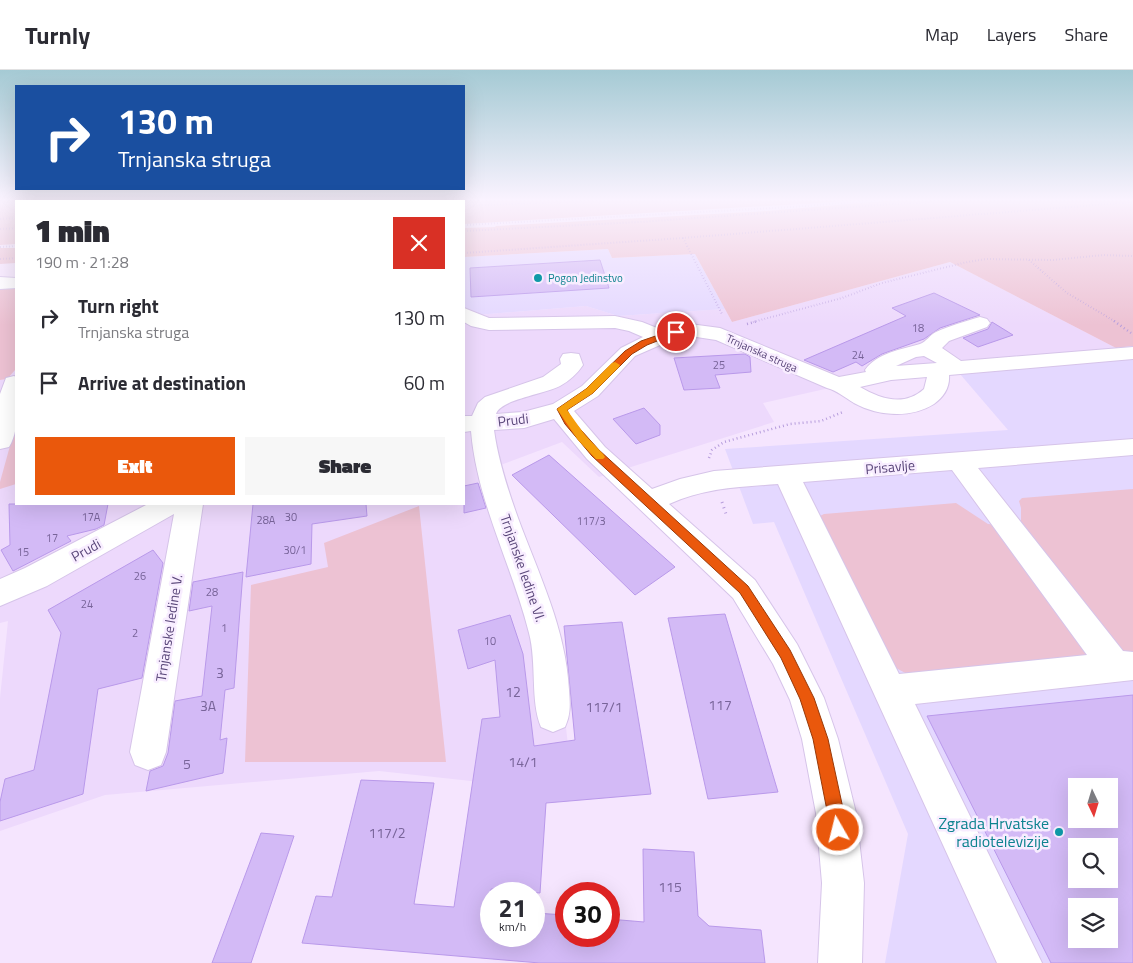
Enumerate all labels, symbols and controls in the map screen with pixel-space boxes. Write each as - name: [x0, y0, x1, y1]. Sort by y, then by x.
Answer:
- text: Turnly: [25, 17, 90, 53]
- text: Map: [925, 21, 959, 48]
- text: Layers: [987, 21, 1036, 48]
- text: Share: [1064, 21, 1108, 48]
- text: 130 m: [118, 94, 214, 148]
- icon: right: [35, 105, 100, 170]
- text: Trnjanska struga: [118, 142, 271, 176]
- text: 1 min: [35, 208, 110, 254]
- button: close: [393, 217, 445, 269]
- text: 190 m · 21:28: [35, 250, 129, 274]
- place label: Pogon Jedinstvo: [548, 270, 623, 286]
- marker: Pogon Jedinstvo: [532, 272, 544, 284]
- text: Turn right: [78, 291, 159, 320]
- text: 130 m: [393, 303, 445, 332]
- icon: right: [35, 304, 63, 332]
- pin: [655, 311, 697, 353]
- icon: arrive: [662, 318, 690, 346]
- text: Trnjanska struga: [78, 320, 189, 344]
- house number: 18: [912, 320, 924, 336]
- street label: Trnjanska struga: [724, 330, 801, 376]
- house number: 24: [852, 347, 864, 363]
- house number: 25: [713, 357, 725, 373]
- text: Arrive at destination: [78, 368, 246, 397]
- text: 60 m: [404, 368, 445, 397]
- icon: arrive: [35, 369, 63, 397]
- street label: Prudi: [496, 407, 530, 432]
- button: Exit: [35, 437, 235, 495]
- button: Share: [245, 437, 445, 495]
- street label: Prisavlje: [864, 454, 916, 479]
- house number: 17A: [82, 509, 101, 525]
- house number: 30: [285, 509, 297, 525]
- street label: Trnjanske ledine VI.: [495, 511, 552, 624]
- house number: 28A: [257, 512, 276, 528]
- house number: 117/3: [576, 513, 606, 529]
- house number: 17: [46, 530, 58, 546]
- street label: Prudi: [67, 533, 104, 566]
- house number: 30/1: [283, 542, 307, 558]
- house number: 15: [17, 544, 29, 560]
- house number: 26: [134, 568, 146, 584]
- street label: Trnjanske ledine V.: [150, 573, 187, 683]
- house number: 28: [206, 584, 218, 600]
- house number: 24: [81, 596, 93, 612]
- house number: 1: [221, 620, 227, 636]
- house number: 2: [132, 625, 138, 641]
- house number: 10: [484, 633, 496, 649]
- house number: 3: [216, 662, 224, 683]
- house number: 12: [505, 681, 521, 702]
- house number: 117: [708, 694, 732, 715]
- house number: 3A: [200, 695, 217, 716]
- house number: 117/1: [585, 696, 623, 717]
- house number: 14/1: [508, 751, 538, 772]
- house number: 5: [183, 753, 191, 774]
- north arrow: [1068, 778, 1118, 828]
- map controls: [1068, 778, 1118, 948]
- position arrow: [811, 803, 863, 855]
- place label: Zgrada Hrvatske radiotelevizije: [938, 811, 1049, 853]
- house number: 117/2: [368, 822, 406, 843]
- marker: Zgrada Hrvatske radiotelevizije: [1053, 826, 1065, 838]
- button: search: [1068, 838, 1118, 888]
- house number: 115: [658, 876, 682, 897]
- speed limit sign: 30: [555, 882, 620, 947]
- text: 21: [498, 889, 527, 927]
- button: layers: [1068, 898, 1118, 948]
- text: km/h: [499, 917, 526, 936]

